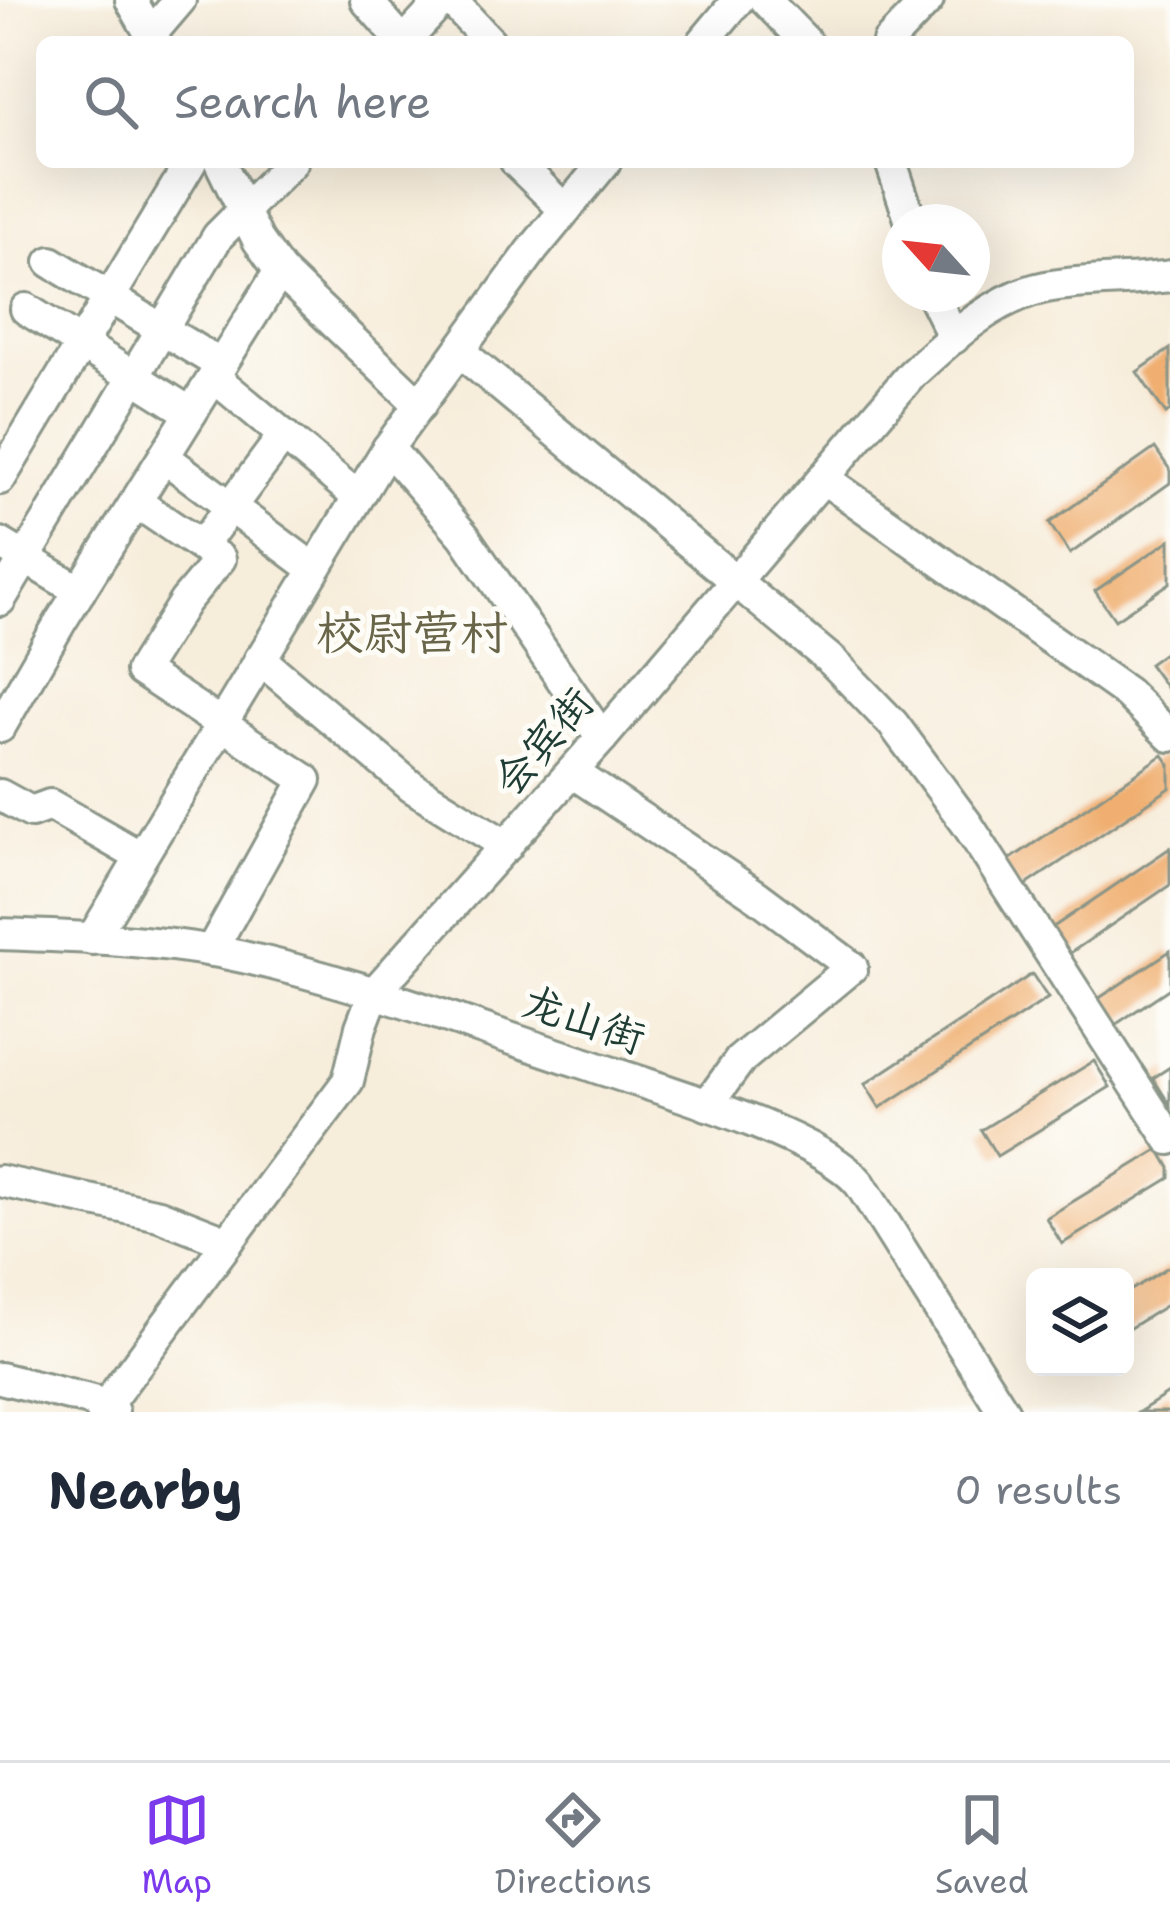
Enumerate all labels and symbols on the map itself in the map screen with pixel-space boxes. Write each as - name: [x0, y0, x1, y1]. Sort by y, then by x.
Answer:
- north arrow: [882, 204, 990, 312]
- district label: 校尉营村: [316, 600, 508, 664]
- street label: 会宾街: [481, 675, 605, 807]
- street label: 龙山街: [515, 972, 653, 1066]

